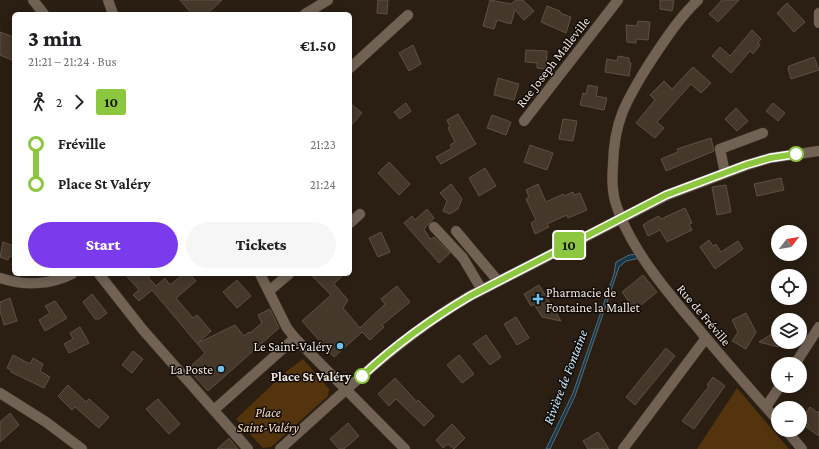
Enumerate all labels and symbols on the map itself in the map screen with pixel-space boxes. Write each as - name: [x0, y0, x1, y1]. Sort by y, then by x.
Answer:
- street label: Rue Joseph Malleville: [513, 14, 593, 110]
- unlabelled marker: [788, 146, 804, 162]
- north arrow: [771, 225, 807, 261]
- line badge: 10: [551, 232, 587, 258]
- street label: Rue de Fréville: [674, 281, 734, 349]
- place label: Pharmacie de Fontaine la Mallet: [546, 285, 641, 315]
- marker: Pharmacie de Fontaine la Mallet: [533, 294, 543, 304]
- water label: Rivière de Fontaine: [540, 327, 591, 427]
- place label: Le Saint-Valéry: [254, 339, 333, 354]
- marker: Le Saint-Valéry: [335, 341, 345, 351]
- place label: La Poste: [170, 362, 213, 377]
- marker: La Poste: [216, 364, 226, 374]
- marker: Place St Valéry: [354, 368, 370, 384]
- place label: Place St Valéry: [271, 369, 352, 384]
- park label: Place Saint-Valéry: [237, 405, 299, 435]

